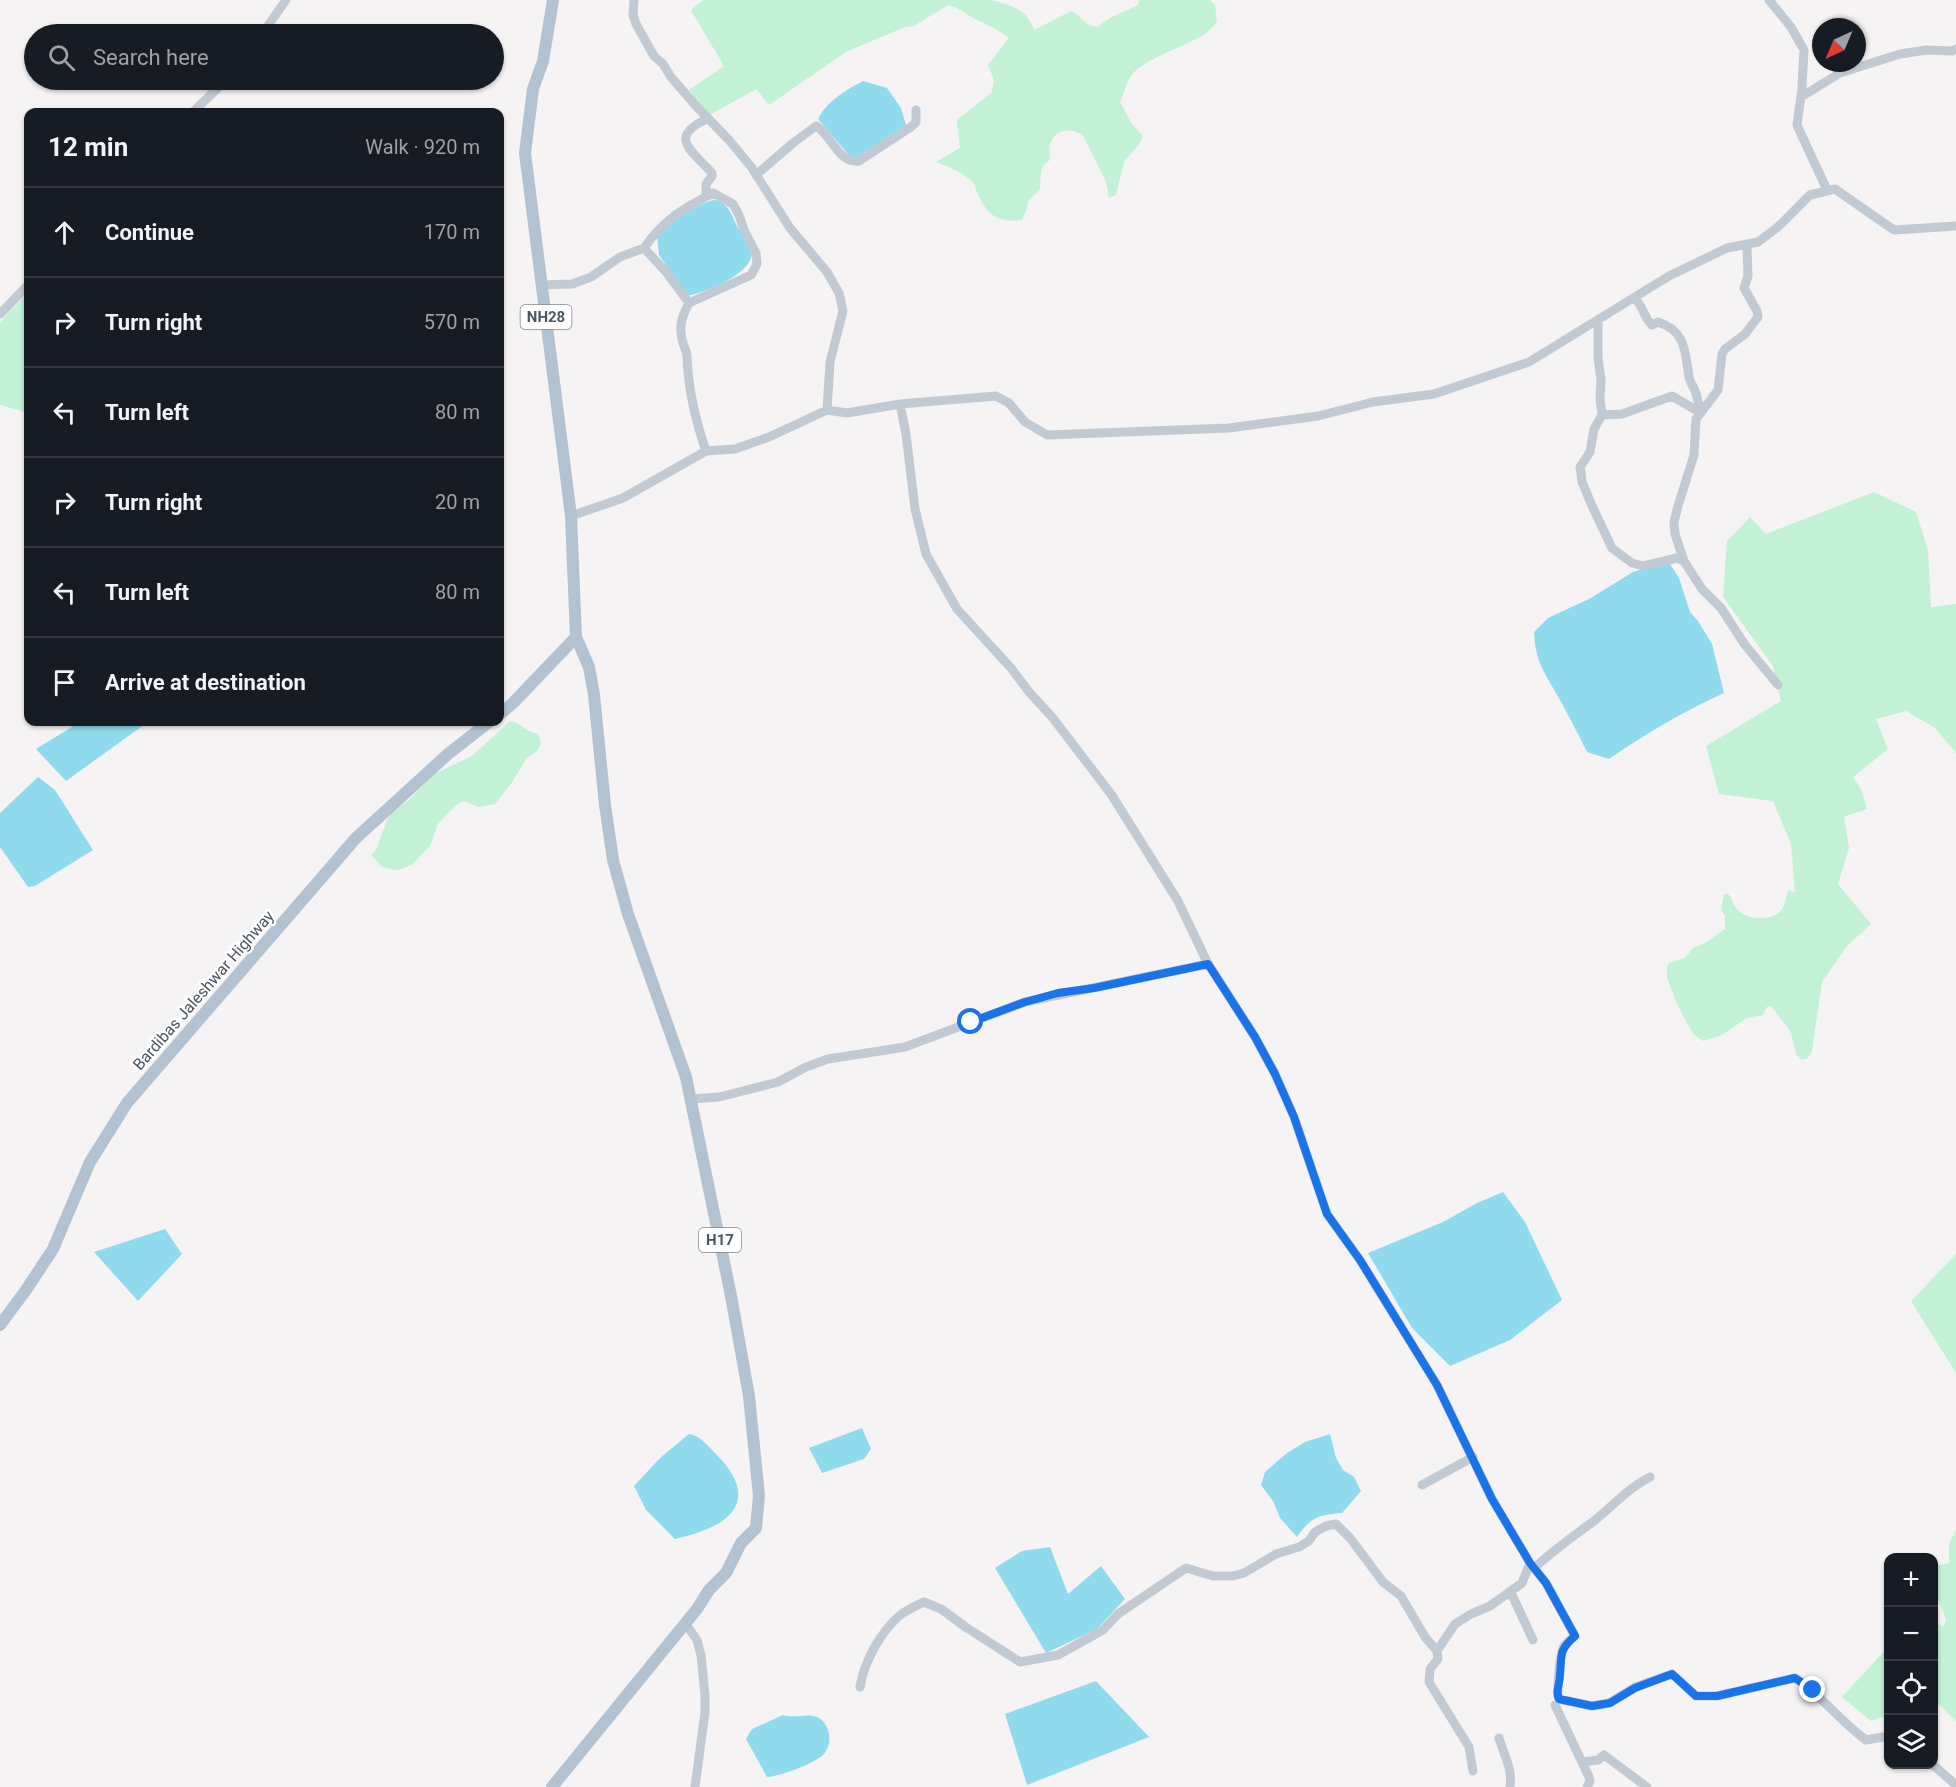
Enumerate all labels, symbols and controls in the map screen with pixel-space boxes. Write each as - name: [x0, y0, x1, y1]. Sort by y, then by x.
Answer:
- north arrow: [1812, 18, 1866, 72]
- search box: [24, 24, 504, 90]
- icon: search: [45, 41, 78, 74]
- text: Search here: [93, 45, 209, 70]
- text: 12 min: [48, 132, 128, 162]
- text: Walk · 920 m: [365, 135, 480, 159]
- icon: ahead: [48, 216, 81, 249]
- text: Continue: [105, 220, 194, 245]
- text: 170 m: [424, 220, 480, 244]
- road number: NH28: [520, 305, 572, 329]
- icon: right: [48, 306, 81, 339]
- text: Turn right: [105, 310, 202, 335]
- text: 570 m: [424, 310, 480, 334]
- icon: left: [48, 396, 81, 429]
- text: Turn left: [105, 400, 189, 425]
- text: 80 m: [435, 400, 480, 424]
- icon: right: [48, 486, 81, 519]
- text: Turn right: [105, 490, 202, 515]
- text: 20 m: [435, 490, 480, 514]
- icon: left: [48, 576, 81, 609]
- text: Turn left: [105, 580, 189, 605]
- text: 80 m: [435, 580, 480, 604]
- icon: arrive: [48, 666, 81, 699]
- text: Arrive at destination: [105, 670, 306, 695]
- street label: Bardibas Jaleshwar Highway: [129, 906, 278, 1074]
- route start: [957, 1008, 983, 1034]
- road number: H17: [699, 1228, 741, 1252]
- map controls: [1884, 1553, 1938, 1769]
- button: +: [1884, 1553, 1938, 1607]
- button: −: [1884, 1607, 1938, 1661]
- button: locate: [1884, 1661, 1938, 1715]
- route end: [1799, 1676, 1825, 1702]
- button: layers: [1884, 1715, 1938, 1769]

